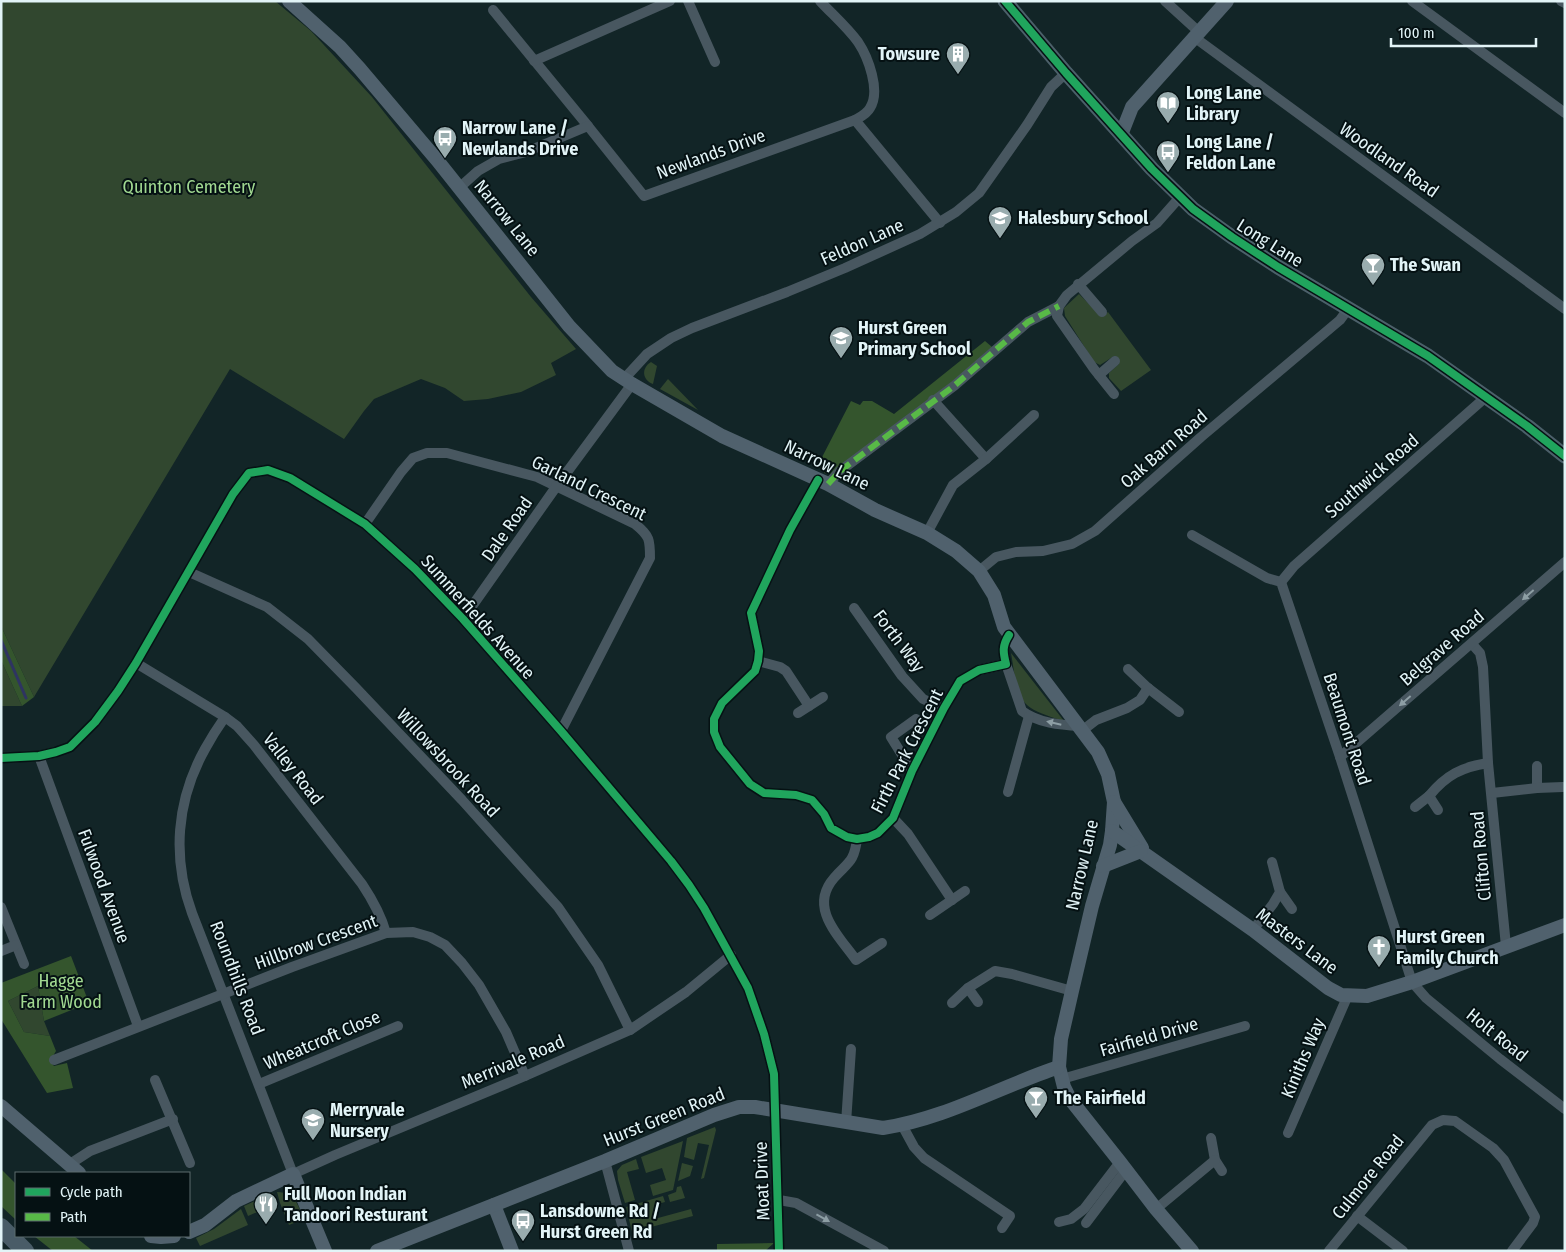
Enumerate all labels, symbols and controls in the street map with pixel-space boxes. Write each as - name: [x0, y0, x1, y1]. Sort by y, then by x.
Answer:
- scale bar: [1391, 15, 1536, 47]
- text: 100 m: [1398, 24, 1435, 42]
- building icon: Towsure: [945, 41, 971, 75]
- place label: Towsure: [878, 43, 940, 65]
- place label: Long Lane Library: [1186, 82, 1262, 125]
- library icon: Long Lane Library: [1155, 90, 1181, 124]
- place label: Narrow Lane / Newlands Drive: [462, 117, 578, 160]
- street label: Woodland Road: [1335, 118, 1443, 202]
- street label: Newlands Drive: [654, 124, 769, 184]
- bus stop icon: Narrow Lane / Newlands Drive: [432, 125, 458, 159]
- place label: Long Lane / Feldon Lane: [1186, 131, 1276, 174]
- bus stop icon: Long Lane / Feldon Lane: [1155, 139, 1181, 173]
- street label: Narrow Lane: [469, 175, 545, 261]
- park label: Quinton Cemetery: [123, 176, 255, 198]
- school or university icon: Halesbury School: [987, 205, 1013, 239]
- place label: Halesbury School: [1018, 207, 1148, 229]
- street label: Feldon Lane: [817, 214, 907, 270]
- street label: Long Lane: [1233, 214, 1307, 272]
- bar icon: The Swan: [1360, 252, 1386, 286]
- place label: The Swan: [1390, 254, 1461, 276]
- place label: Hurst Green Primary School: [858, 317, 971, 360]
- school or university icon: Hurst Green Primary School: [828, 325, 854, 359]
- street label: Oak Barn Road: [1116, 405, 1212, 493]
- street label: Southwick Road: [1321, 429, 1423, 523]
- street label: Narrow Lane: [781, 435, 873, 495]
- street label: Garland Crescent: [528, 451, 650, 525]
- street label: Dale Road: [477, 492, 537, 566]
- street label: Summerfields Avenue: [416, 550, 540, 684]
- one-way arrow: [1522, 589, 1535, 600]
- street label: Belgrave Road: [1395, 605, 1489, 691]
- street label: Forth Way: [869, 606, 929, 676]
- street label: Beaumont Road: [1318, 670, 1376, 788]
- street label: Firth Park Crescent: [866, 685, 948, 817]
- one-way arrow: [1400, 695, 1412, 707]
- street label: Willowsbrook Road: [392, 704, 504, 822]
- one-way arrow: [1046, 719, 1061, 727]
- street label: Valley Road: [258, 729, 328, 809]
- street label: Clifton Road: [1466, 810, 1496, 902]
- street label: Narrow Lane: [1061, 817, 1103, 912]
- street label: Fulwood Avenue: [73, 826, 135, 946]
- street label: Masters Lane: [1252, 903, 1342, 979]
- street label: Hillbrow Crescent: [252, 910, 380, 974]
- street label: Roundhills Road: [205, 918, 269, 1038]
- place label: Hurst Green Family Church: [1396, 926, 1499, 969]
- church icon: Hurst Green Family Church: [1366, 934, 1392, 968]
- park label: Hagge Farm Wood: [20, 970, 102, 1013]
- street label: Holt Road: [1462, 1004, 1532, 1066]
- street label: Wheatcroft Close: [260, 1006, 384, 1074]
- street label: Fairfield Drive: [1097, 1012, 1201, 1062]
- street label: Kiniths Way: [1276, 1015, 1330, 1101]
- street label: Merrivale Road: [458, 1030, 568, 1094]
- street label: Hurst Green Road: [600, 1083, 728, 1151]
- bar icon: The Fairfield: [1023, 1085, 1049, 1119]
- place label: The Fairfield: [1054, 1087, 1146, 1109]
- place label: Merryvale Nursery: [330, 1099, 405, 1142]
- school or university icon: Merryvale Nursery: [300, 1107, 326, 1141]
- street label: Culmore Road: [1327, 1130, 1409, 1224]
- street label: Moat Drive: [750, 1141, 774, 1221]
- legend: [15, 1172, 190, 1237]
- text: Cycle path: [60, 1183, 123, 1201]
- place label: Full Moon Indian Tandoori Resturant: [284, 1183, 428, 1226]
- restaurant icon: Full Moon Indian Tandoori Resturant: [253, 1191, 279, 1225]
- place label: Lansdowne Rd / Hurst Green Rd: [540, 1200, 660, 1243]
- text: Path: [60, 1208, 87, 1226]
- bus stop icon: Lansdowne Rd / Hurst Green Rd: [510, 1208, 536, 1242]
- one-way arrow: [816, 1214, 831, 1222]

